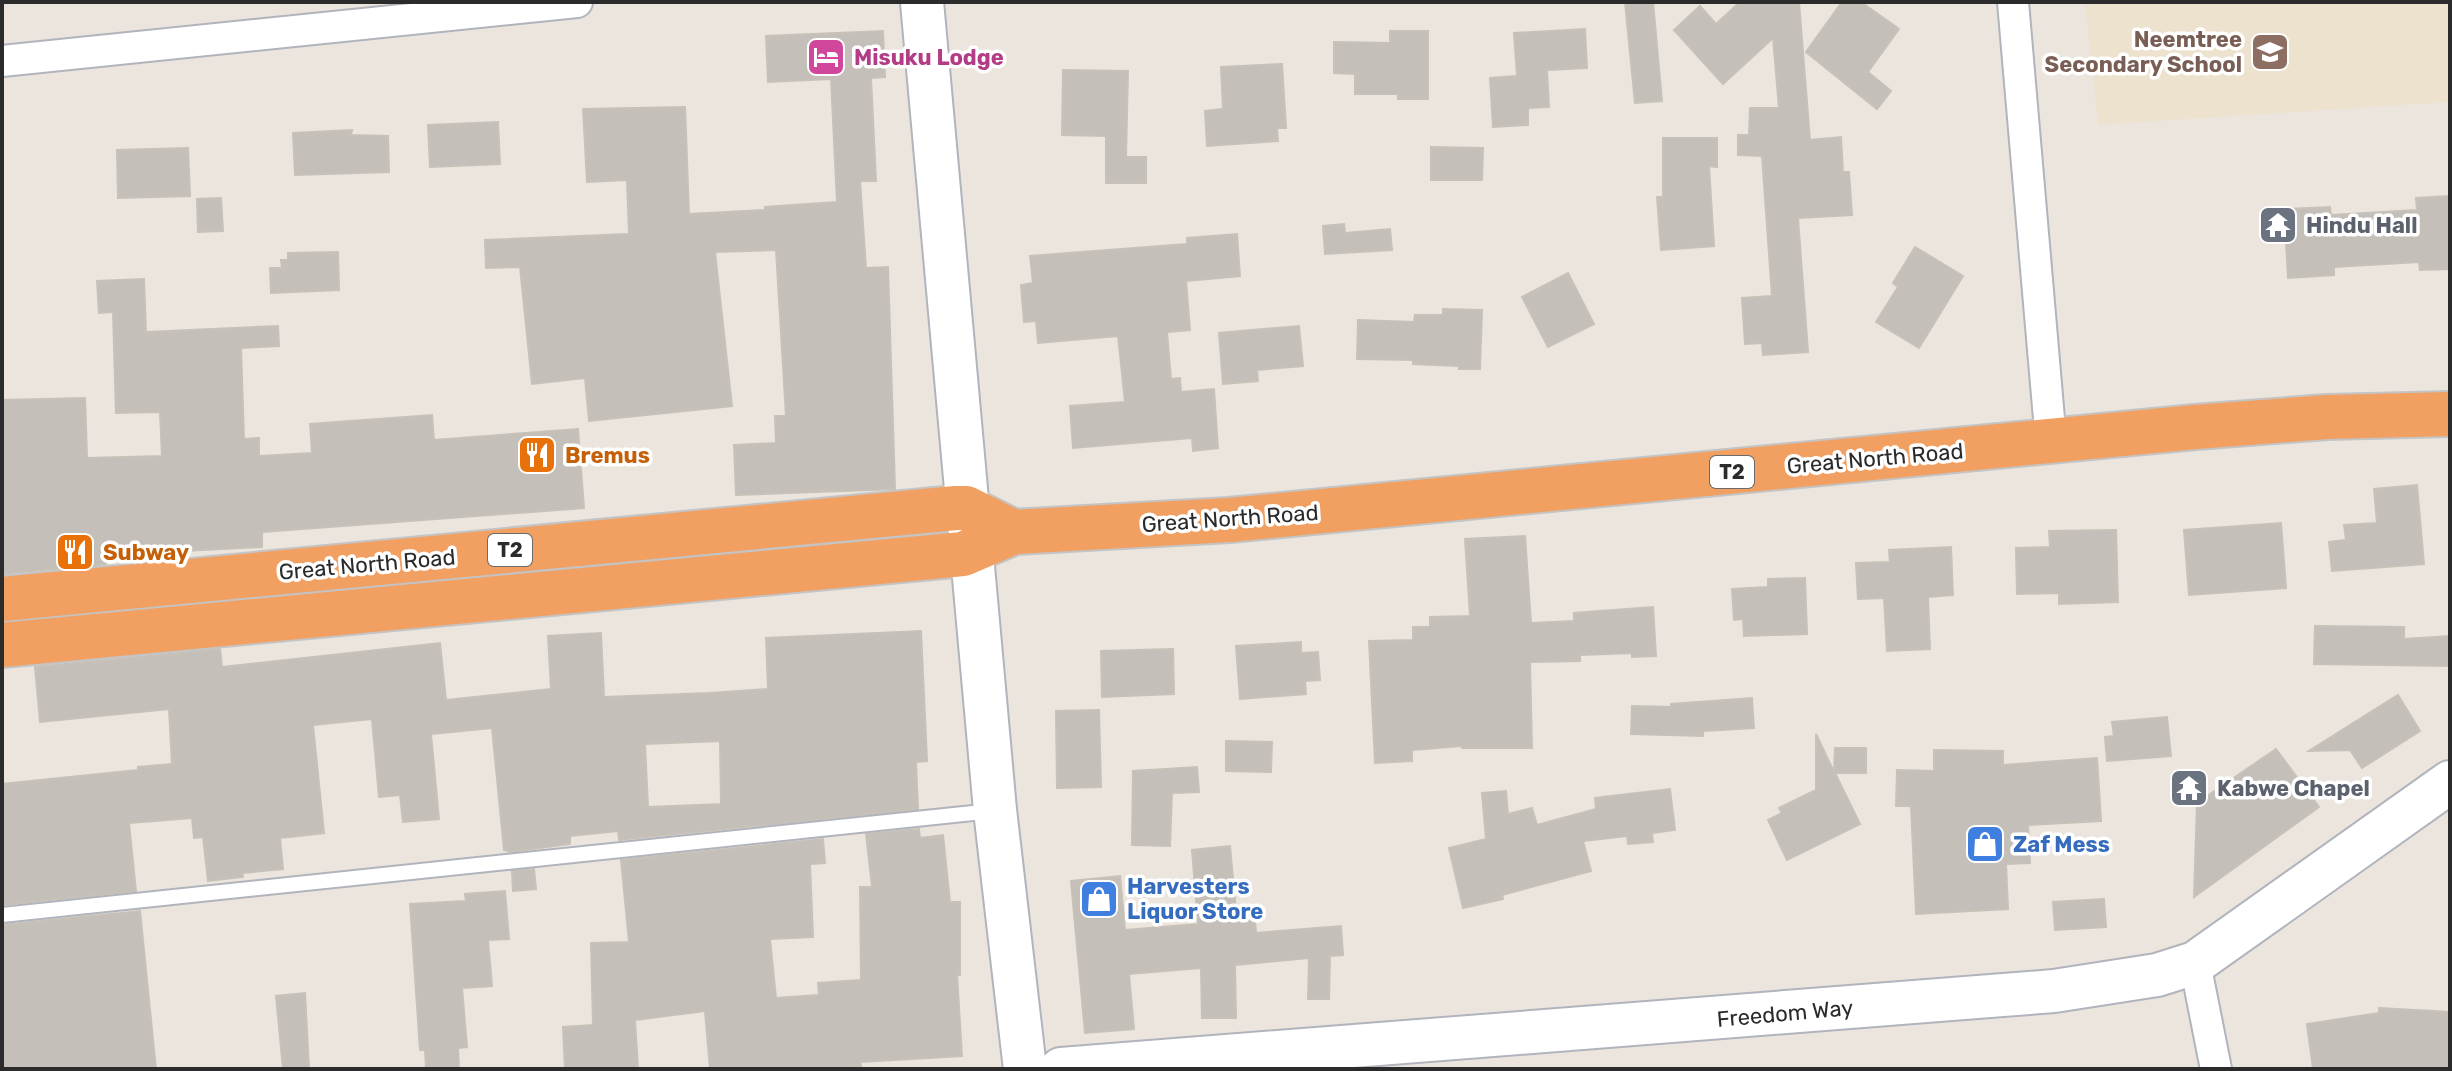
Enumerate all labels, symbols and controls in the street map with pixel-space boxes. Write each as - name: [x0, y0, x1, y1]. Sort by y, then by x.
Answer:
- place label: Neemtree Secondary School: [2045, 26, 2242, 78]
- school or university icon: Neemtree Secondary School: [2249, 31, 2291, 73]
- hotel icon: Misuku Lodge: [805, 36, 847, 78]
- place label: Misuku Lodge: [854, 44, 1004, 71]
- temple icon: Hindu Hall: [2257, 204, 2299, 246]
- place label: Hindu Hall: [2306, 212, 2417, 239]
- restaurant icon: Bremus: [516, 434, 558, 476]
- street label: Great North Road: [1786, 437, 1965, 480]
- place label: Bremus: [565, 442, 650, 469]
- road number: T2: [1710, 456, 1754, 488]
- street label: Great North Road: [1141, 499, 1319, 538]
- restaurant icon: Subway: [54, 531, 96, 573]
- road number: T2: [488, 534, 532, 566]
- place label: Subway: [103, 539, 189, 566]
- street label: Great North Road: [278, 543, 457, 586]
- temple icon: Kabwe Chapel: [2168, 767, 2210, 809]
- place label: Kabwe Chapel: [2217, 775, 2370, 802]
- shop icon: Zaf Mess: [1964, 823, 2006, 865]
- place label: Zaf Mess: [2013, 831, 2110, 858]
- place label: Harvesters Liquor Store: [1127, 873, 1263, 925]
- shop icon: Harvesters Liquor Store: [1078, 878, 1120, 920]
- street label: Freedom Way: [1716, 994, 1854, 1033]

